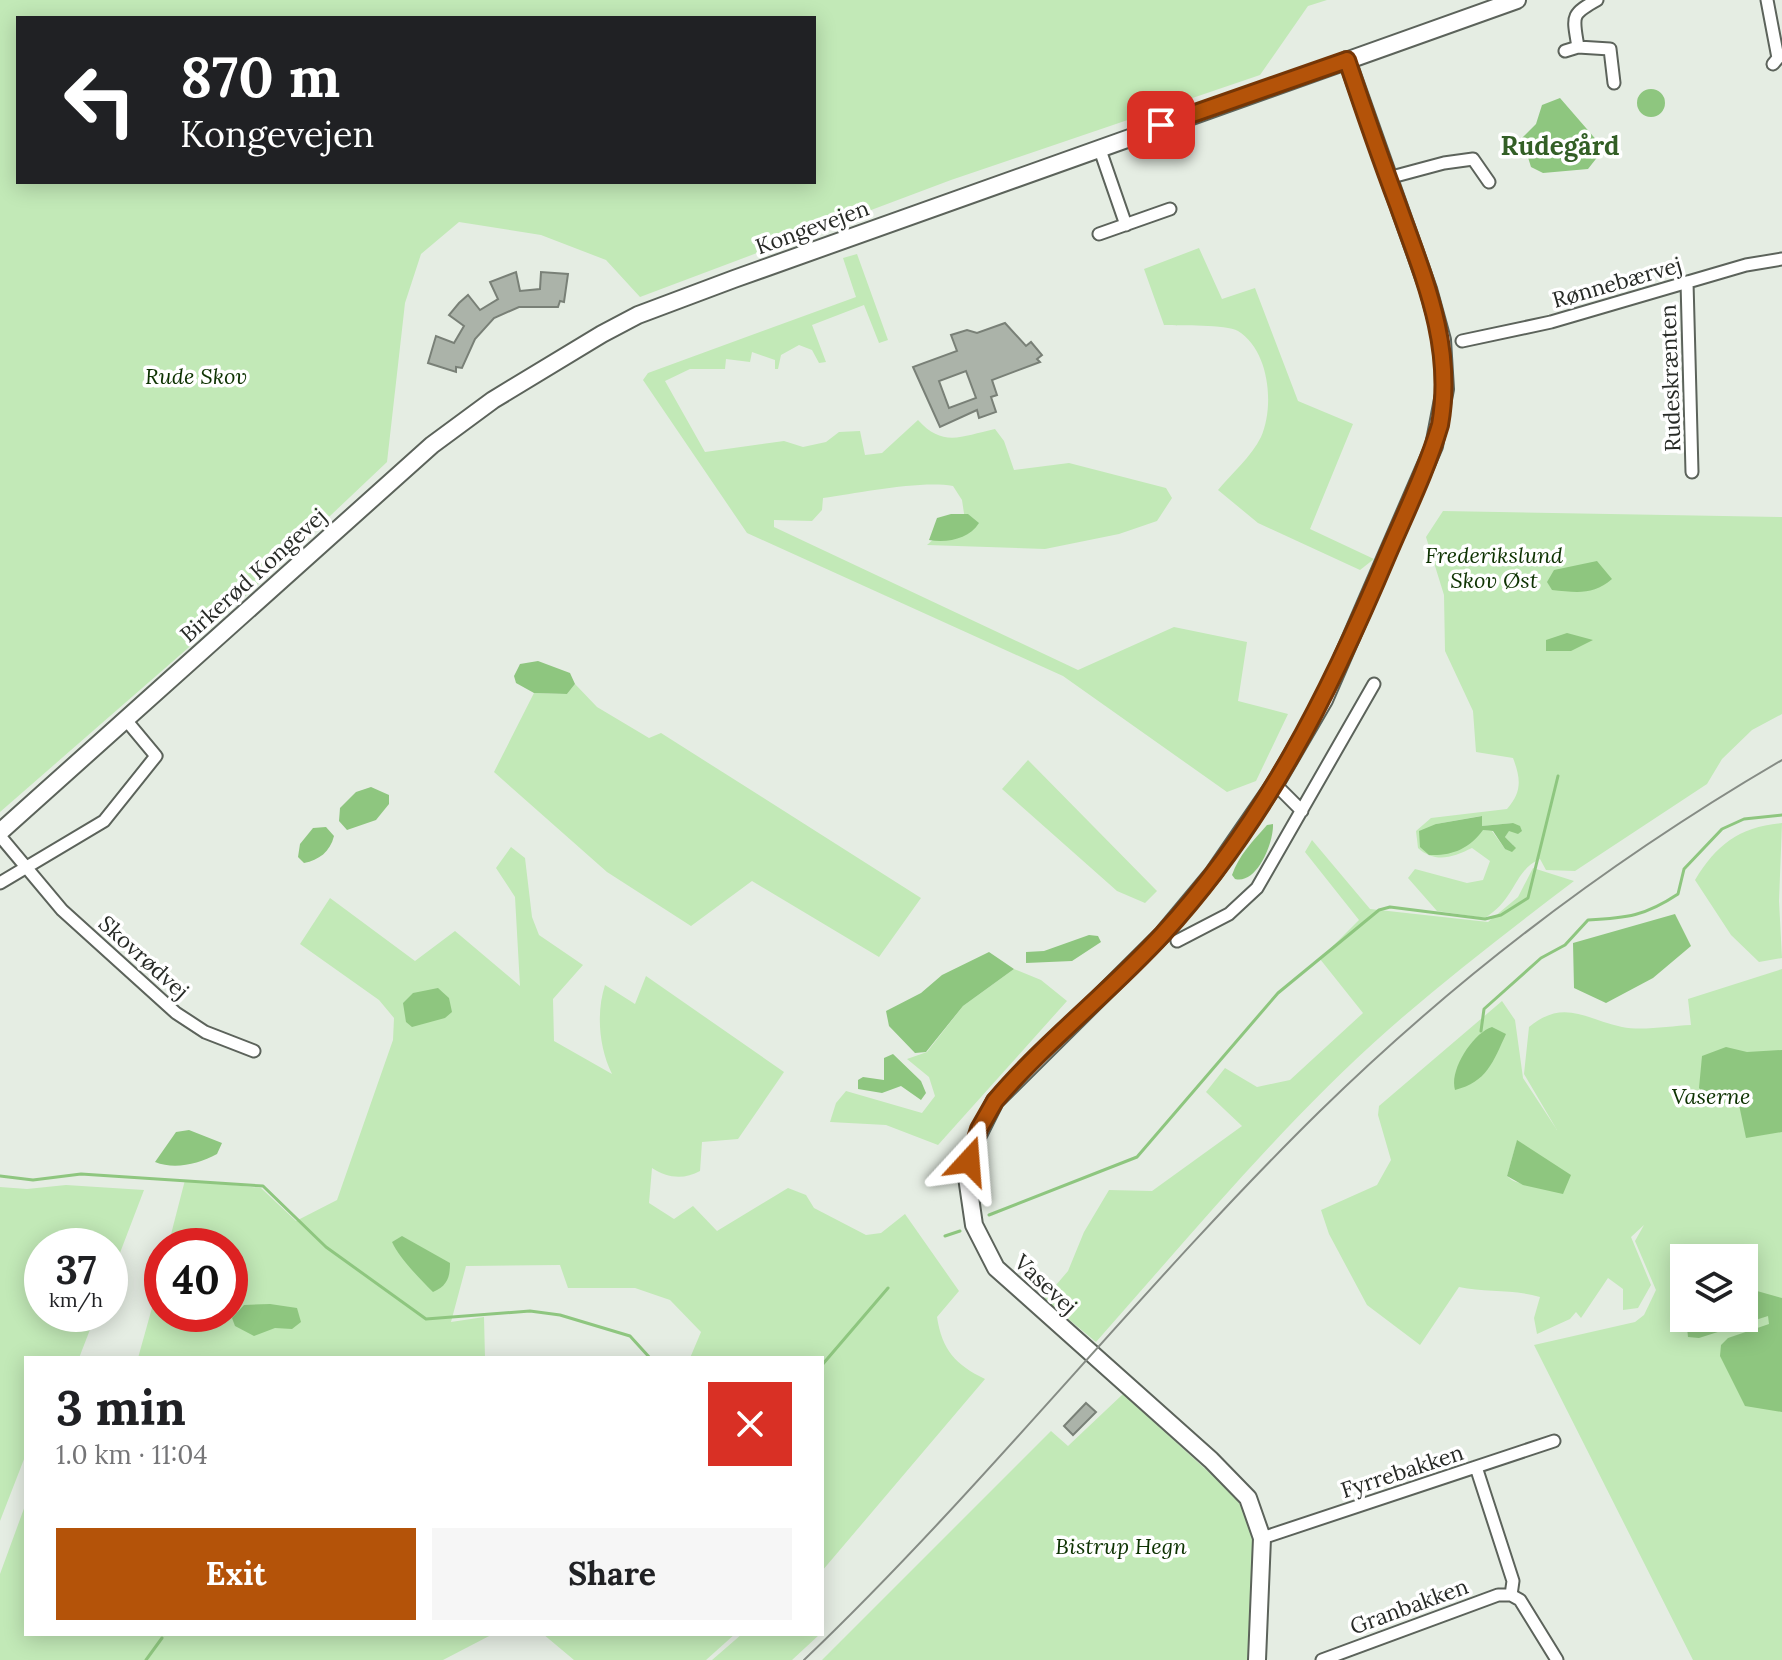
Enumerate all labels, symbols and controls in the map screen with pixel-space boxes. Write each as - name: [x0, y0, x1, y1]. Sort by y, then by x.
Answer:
- text: 870 m: [180, 41, 340, 112]
- icon: left: [48, 48, 152, 152]
- pin: [1127, 91, 1195, 159]
- icon: arrive: [1139, 103, 1183, 147]
- text: Kongevejen: [180, 111, 374, 157]
- district label: Rudegård: [1501, 129, 1619, 162]
- street label: Kongevejen: [751, 194, 873, 260]
- street label: Rønnebærvej: [1549, 250, 1685, 314]
- street label: Rudeskrænten: [1653, 304, 1687, 452]
- park label: Rude Skov: [145, 362, 247, 390]
- street label: Birkerød Kongevej: [174, 502, 332, 648]
- park label: Frederikslund Skov Øst: [1425, 541, 1564, 594]
- street label: Skovrødvej: [93, 909, 195, 1005]
- park label: Vaserne: [1671, 1082, 1751, 1110]
- position arrow: [927, 1119, 1011, 1203]
- speed limit sign: 40: [144, 1228, 248, 1332]
- text: 37: [55, 1244, 97, 1295]
- map controls: [1670, 1244, 1758, 1332]
- button: layers: [1670, 1244, 1758, 1332]
- street label: Vasevej: [1008, 1247, 1083, 1320]
- text: km/h: [49, 1287, 103, 1312]
- text: 3 min: [56, 1377, 186, 1438]
- button: close: [708, 1382, 792, 1466]
- text: 1.0 km · 11:04: [56, 1438, 208, 1471]
- street label: Fyrrebakken: [1337, 1438, 1467, 1504]
- button: Exit: [56, 1528, 416, 1620]
- button: Share: [432, 1528, 792, 1620]
- park label: Bistrup Hegn: [1055, 1532, 1187, 1560]
- street label: Granbakken: [1346, 1572, 1472, 1640]

